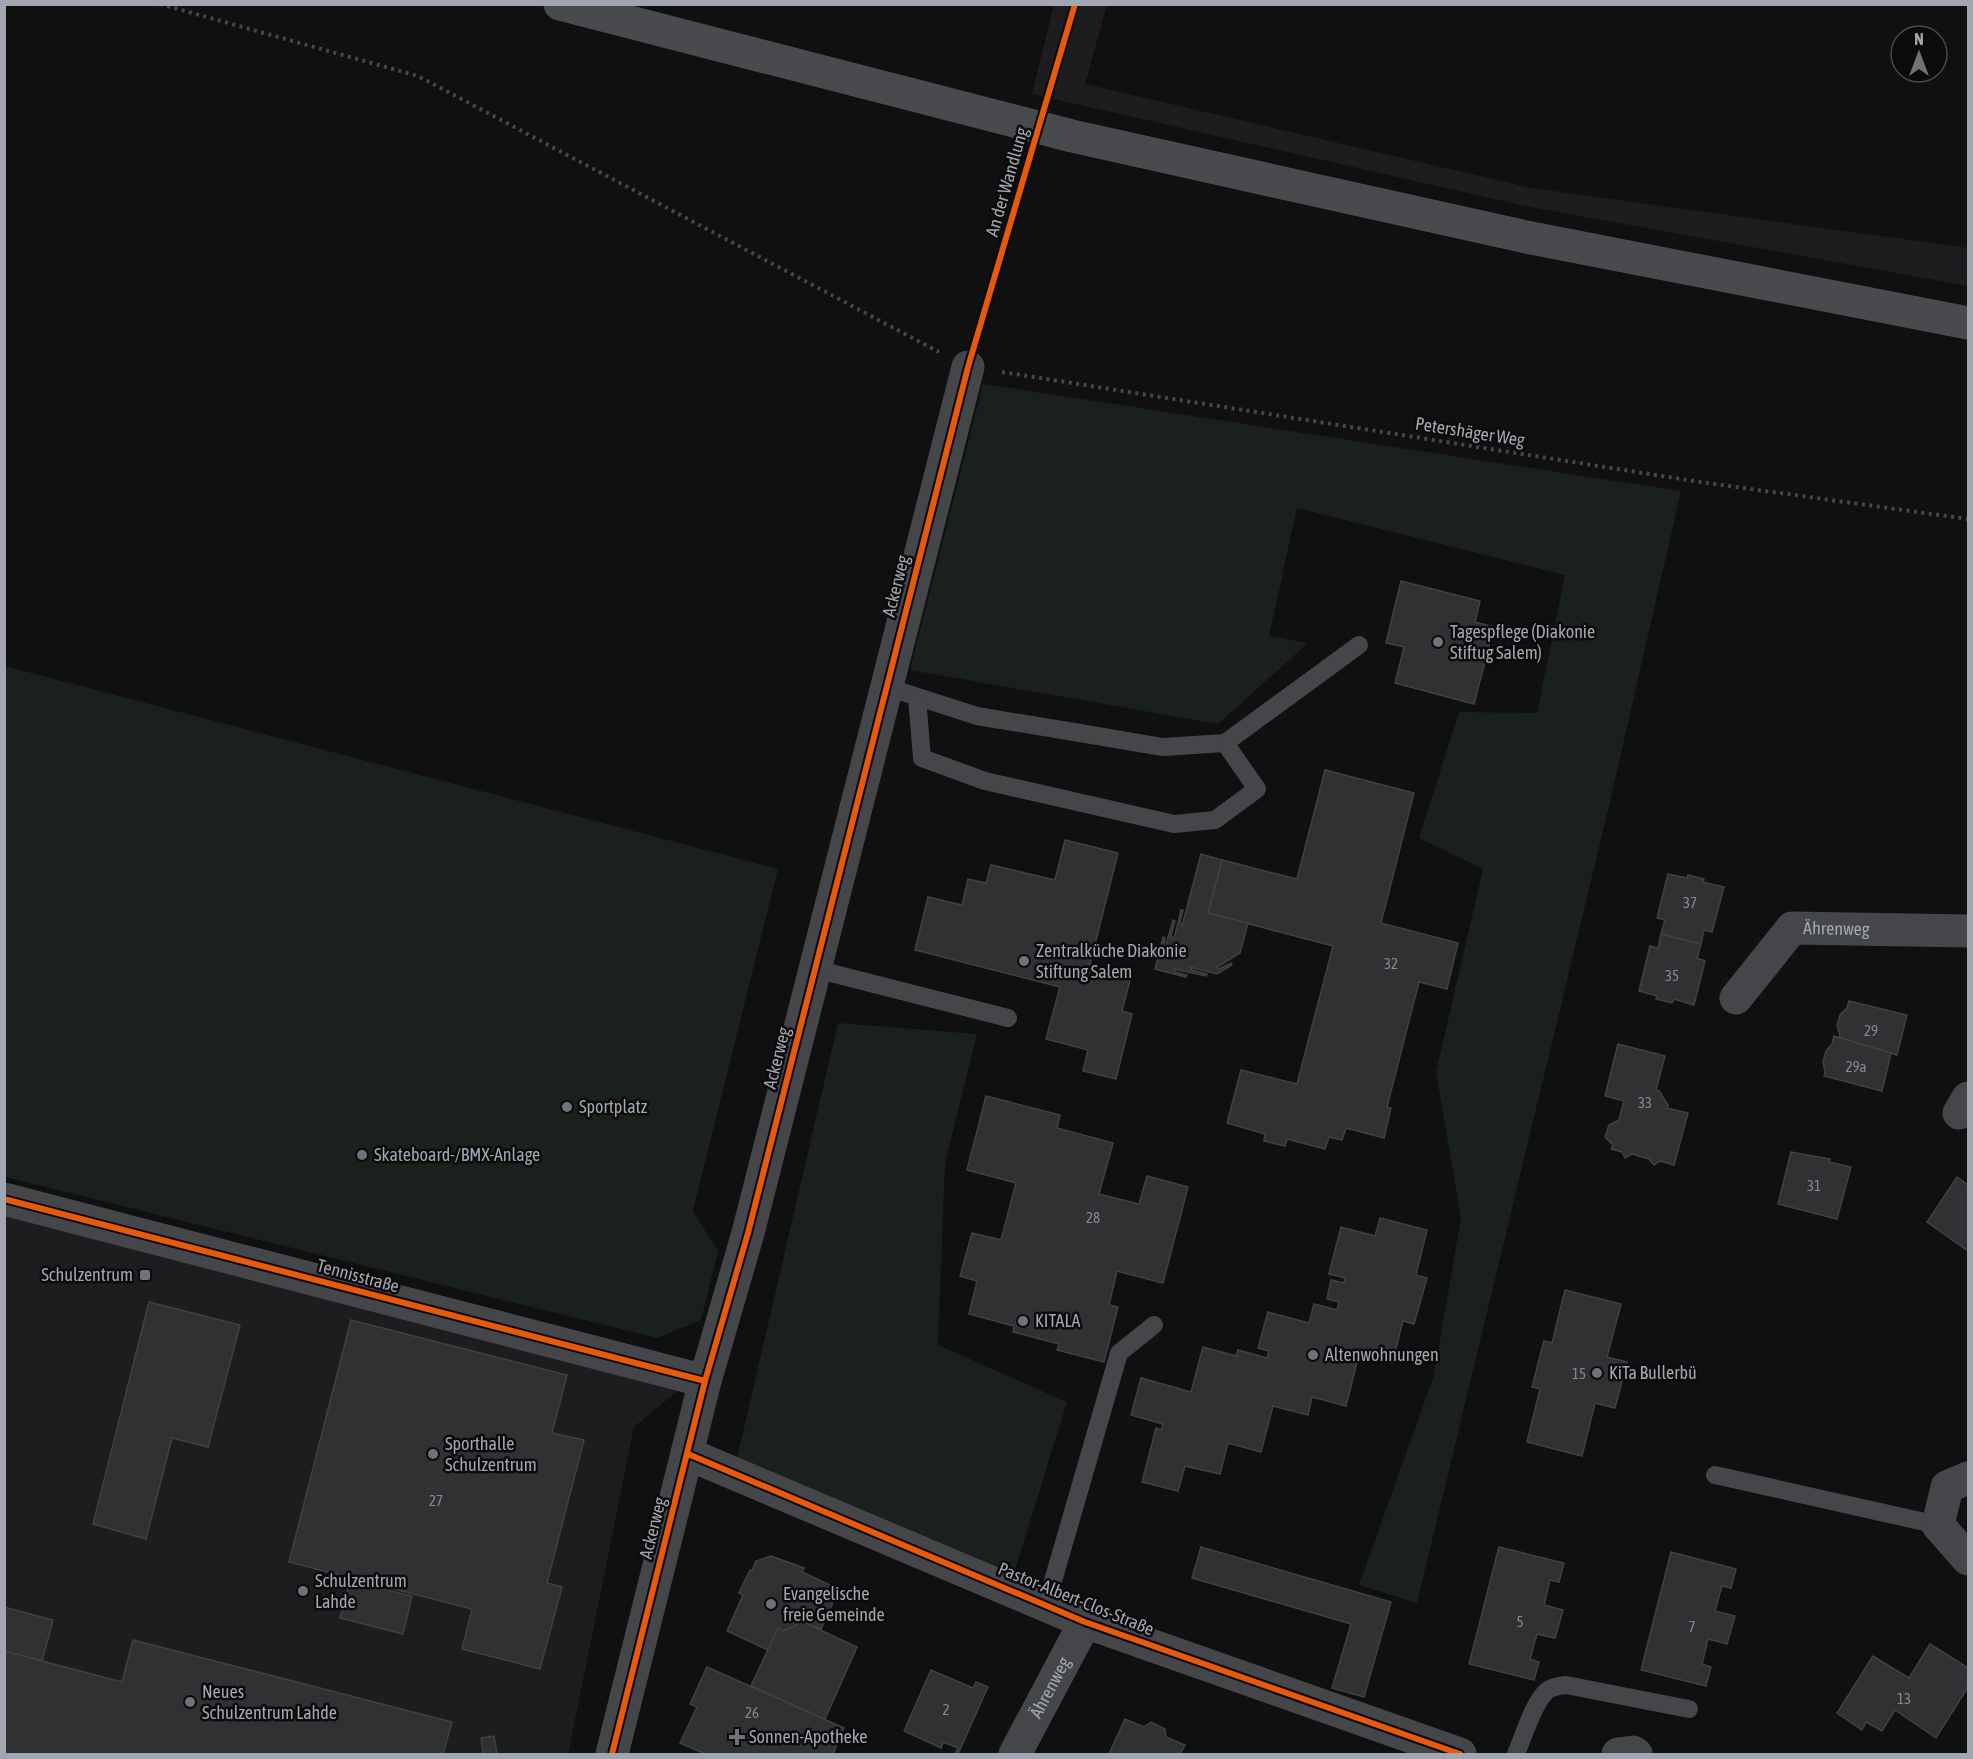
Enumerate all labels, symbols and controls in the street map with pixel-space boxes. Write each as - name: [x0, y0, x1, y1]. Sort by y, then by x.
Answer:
- north arrow: [1889, 24, 1949, 84]
- text: N: [1914, 30, 1924, 48]
- street label: An der Wandlung: [981, 125, 1032, 239]
- street label: Petershäger Weg: [1414, 412, 1527, 451]
- street label: Ackerweg: [878, 553, 913, 619]
- place label: Tagespflege (Diakonie Stiftug Salem): [1450, 621, 1595, 663]
- marker: Tagespflege (Diakonie Stiftug Salem): [1431, 635, 1445, 649]
- house number: 37: [1683, 894, 1697, 911]
- street label: Ährenweg: [1803, 917, 1870, 939]
- place label: Zentralküche Diakonie Stiftung Salem: [1036, 940, 1187, 982]
- marker: Zentralküche Diakonie Stiftung Salem: [1017, 954, 1031, 968]
- house number: 32: [1384, 955, 1398, 972]
- house number: 35: [1665, 967, 1679, 984]
- house number: 29: [1864, 1022, 1878, 1039]
- street label: Ackerweg: [759, 1025, 794, 1091]
- house number: 29a: [1845, 1058, 1867, 1075]
- house number: 33: [1638, 1094, 1652, 1111]
- place label: Sportplatz: [579, 1096, 648, 1117]
- marker: Sportplatz: [560, 1100, 574, 1114]
- place label: Skateboard-/BMX-Anlage: [374, 1144, 540, 1165]
- marker: Skateboard-/BMX-Anlage: [355, 1148, 369, 1162]
- house number: 31: [1807, 1177, 1821, 1194]
- house number: 28: [1086, 1209, 1100, 1226]
- street label: Tennisstraße: [315, 1254, 402, 1297]
- place label: Schulzentrum: [41, 1264, 133, 1285]
- marker: Schulzentrum: [138, 1268, 152, 1282]
- place label: KITALA: [1035, 1310, 1080, 1331]
- marker: KITALA: [1016, 1314, 1030, 1328]
- place label: Altenwohnungen: [1325, 1344, 1439, 1365]
- marker: Altenwohnungen: [1306, 1348, 1320, 1362]
- place label: KiTa Bullerbü: [1609, 1362, 1697, 1383]
- house number: 15: [1572, 1365, 1586, 1382]
- marker: KiTa Bullerbü: [1590, 1366, 1604, 1380]
- place label: Sporthalle Schulzentrum: [445, 1433, 537, 1475]
- marker: Sporthalle Schulzentrum: [426, 1447, 440, 1461]
- house number: 27: [429, 1492, 443, 1509]
- street label: Ackerweg: [635, 1495, 670, 1561]
- street label: Pastor-Albert-Clos-Straße: [995, 1558, 1157, 1639]
- place label: Schulzentrum Lahde: [315, 1570, 407, 1612]
- place label: Evangelische freie Gemeinde: [783, 1583, 885, 1625]
- marker: Schulzentrum Lahde: [296, 1584, 310, 1598]
- marker: Evangelische freie Gemeinde: [764, 1597, 778, 1611]
- house number: 5: [1516, 1613, 1524, 1630]
- house number: 7: [1688, 1618, 1696, 1635]
- street label: Ährenweg: [1025, 1653, 1075, 1722]
- place label: Neues Schulzentrum Lahde: [202, 1681, 337, 1723]
- house number: 13: [1897, 1690, 1911, 1707]
- marker: Neues Schulzentrum Lahde: [183, 1695, 197, 1709]
- house number: 2: [942, 1701, 950, 1718]
- house number: 26: [745, 1704, 759, 1721]
- place label: Sonnen-Apotheke: [749, 1726, 868, 1747]
- marker: Sonnen-Apotheke: [730, 1730, 744, 1744]

